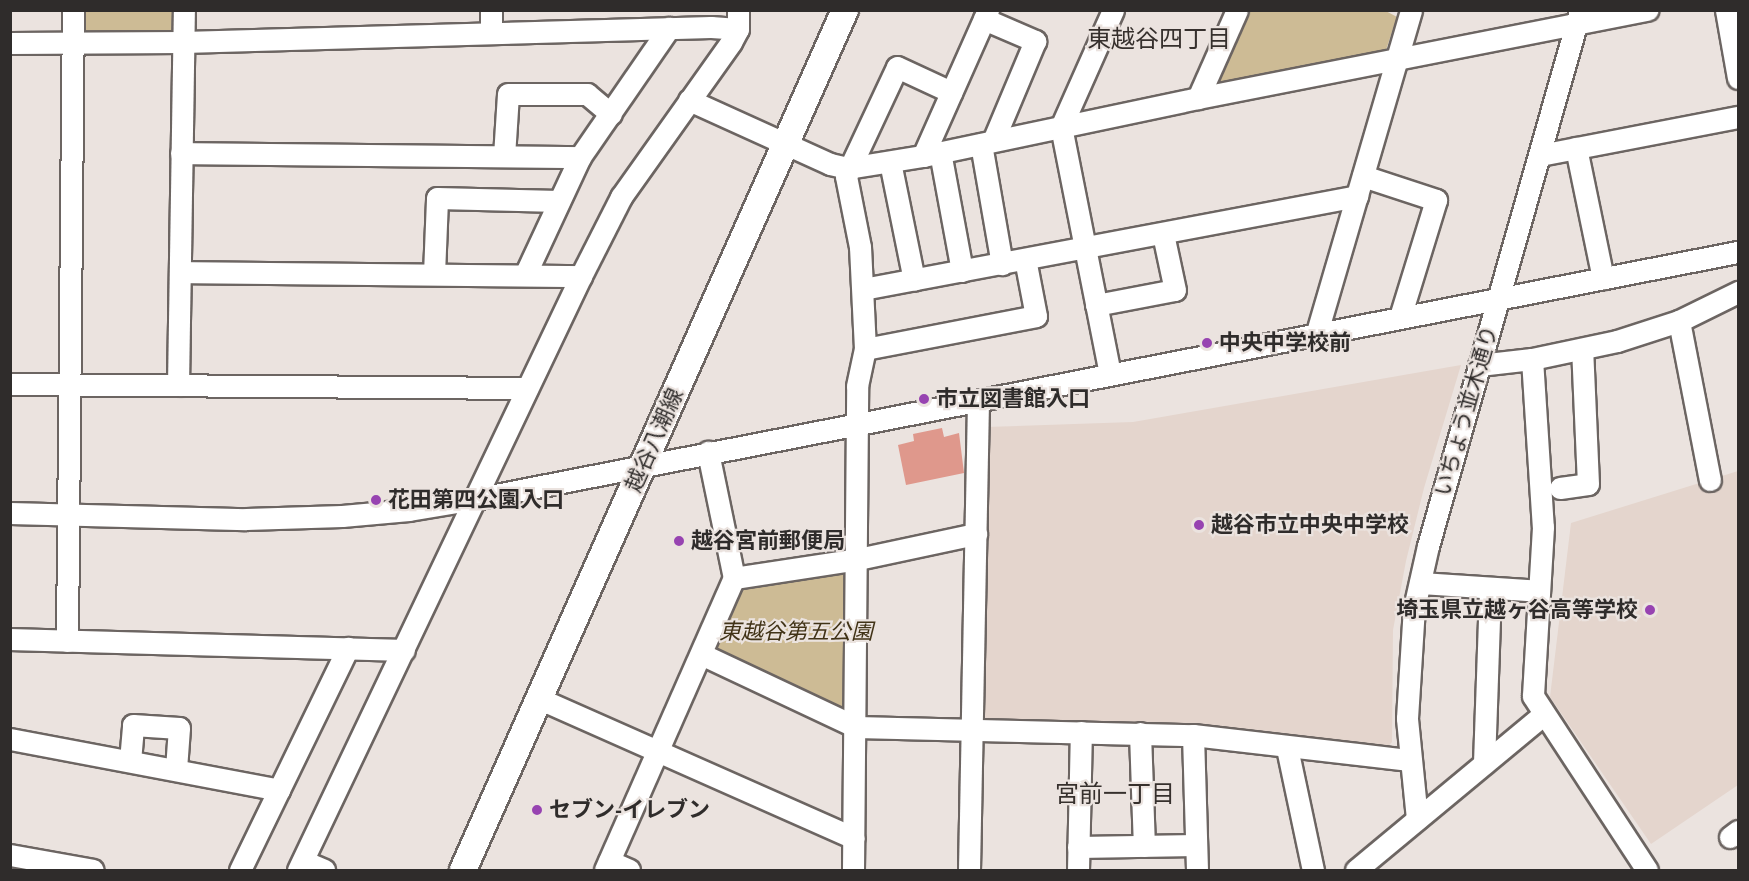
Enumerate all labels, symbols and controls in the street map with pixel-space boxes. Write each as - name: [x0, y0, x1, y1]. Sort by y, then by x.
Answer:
- district label: 東越谷四丁目: [1087, 25, 1231, 53]
- street label: いちょう並木通り: [1429, 323, 1503, 499]
- place label: 中央中学校前: [1219, 330, 1351, 356]
- marker: 中央中学校前: [1200, 336, 1214, 350]
- street label: 越谷八潮線: [620, 384, 688, 496]
- place label: 市立図書館入口: [936, 386, 1090, 412]
- marker: 市立図書館入口: [917, 392, 931, 406]
- place label: 花田第四公園入口: [388, 487, 564, 513]
- marker: 花田第四公園入口: [369, 493, 383, 507]
- place label: 越谷市立中央中学校: [1211, 512, 1409, 538]
- marker: 越谷市立中央中学校: [1192, 518, 1206, 532]
- place label: 越谷宮前郵便局: [691, 528, 845, 554]
- marker: 越谷宮前郵便局: [672, 534, 686, 548]
- place label: 埼玉県立越ヶ谷高等学校: [1396, 597, 1638, 623]
- marker: 埼玉県立越ヶ谷高等学校: [1643, 603, 1657, 617]
- park label: 東越谷第五公園: [719, 619, 873, 645]
- district label: 宮前一丁目: [1055, 780, 1175, 808]
- place label: セブン-イレブン: [549, 797, 710, 823]
- marker: セブン-イレブン: [530, 803, 544, 817]

